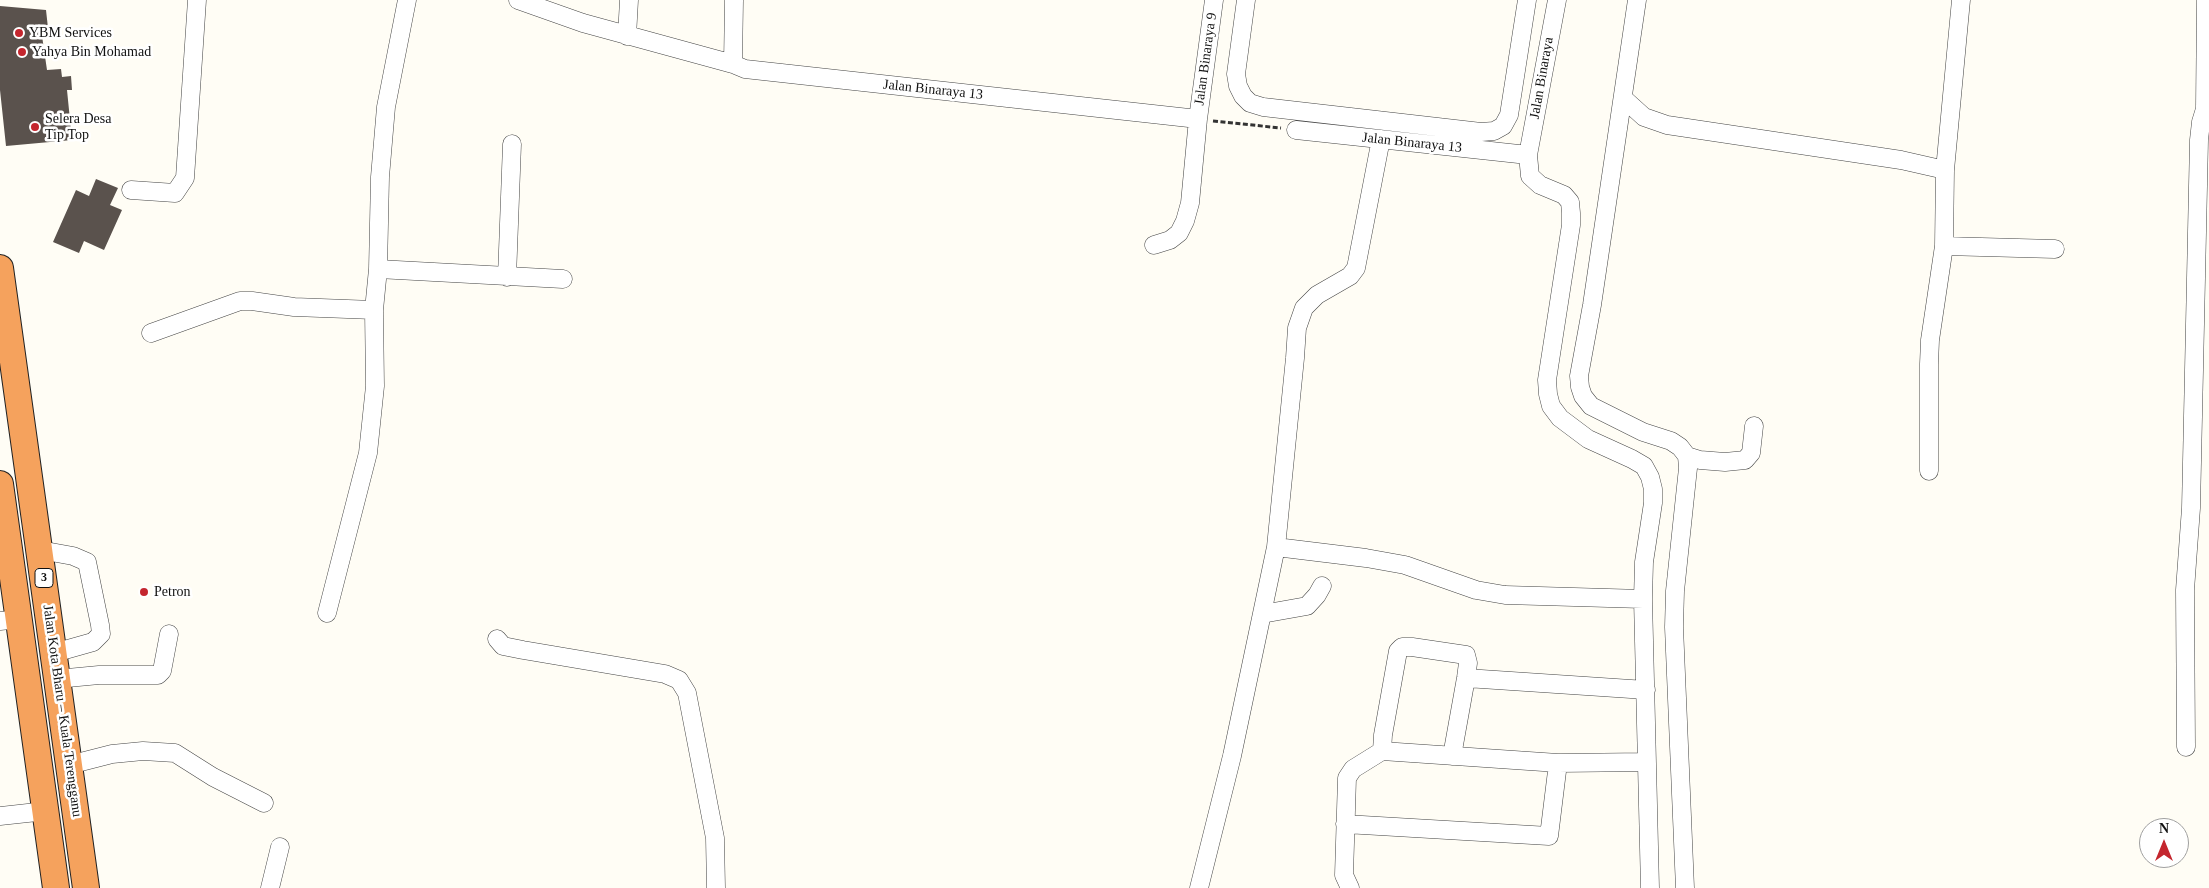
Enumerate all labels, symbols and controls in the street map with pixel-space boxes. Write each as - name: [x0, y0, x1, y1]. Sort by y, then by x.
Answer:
- street label: Jalan Binaraya 9: [1191, 12, 1221, 106]
- place label: YBM Services: [29, 25, 112, 41]
- marker: YBM Services: [13, 27, 25, 39]
- street label: Jalan Binaraya: [1527, 36, 1557, 120]
- place label: Yahya Bin Mohamad: [32, 44, 151, 60]
- marker: Yahya Bin Mohamad: [16, 46, 28, 58]
- street label: Jalan Binaraya 13: [882, 76, 984, 104]
- place label: Selera Desa Tip Top: [45, 111, 111, 144]
- marker: Selera Desa Tip Top: [29, 121, 41, 133]
- street label: Jalan Binaraya 13: [1361, 129, 1463, 157]
- road number: 3: [35, 568, 53, 588]
- place label: Petron: [154, 584, 191, 600]
- marker: Petron: [138, 586, 150, 598]
- street label: Jalan Kota Bharu – Kuala Terengganu: [39, 604, 85, 818]
- north arrow: [2139, 818, 2189, 868]
- text: N: [2159, 821, 2169, 836]

